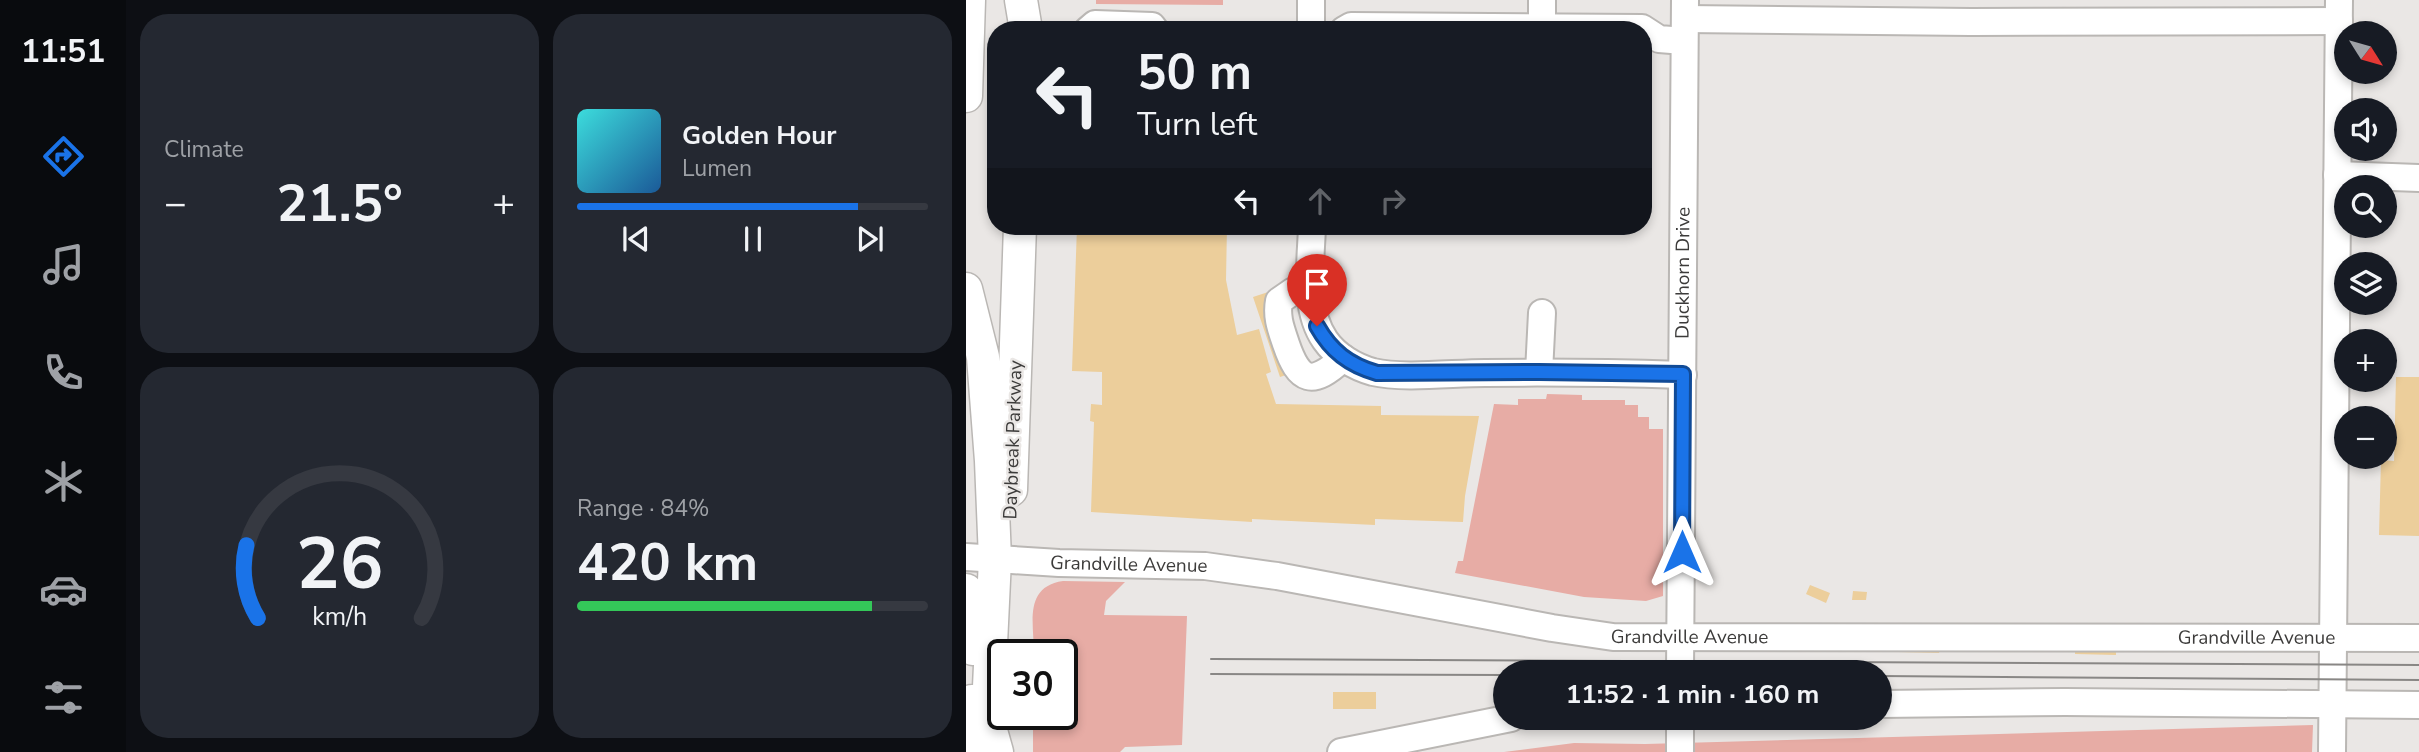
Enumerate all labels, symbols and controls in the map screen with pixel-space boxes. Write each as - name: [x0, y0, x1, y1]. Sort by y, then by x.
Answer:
- north arrow: [2334, 21, 2398, 84]
- map controls: [2334, 21, 2397, 469]
- text: 11:51: [21, 30, 105, 73]
- text: 50 m: [1137, 39, 1252, 106]
- icon: left: [1022, 49, 1113, 140]
- button: sound: [2334, 98, 2397, 161]
- text: Turn left: [1137, 103, 1257, 146]
- text: Golden Hour: [682, 118, 837, 153]
- icon: directions: [39, 132, 88, 181]
- text: Climate: [164, 134, 244, 165]
- text: Lumen: [682, 153, 752, 184]
- text: 21.5°: [276, 168, 403, 239]
- button: search: [2334, 175, 2397, 238]
- text: −: [164, 178, 187, 229]
- text: +: [492, 178, 515, 229]
- icon: left: [1228, 182, 1266, 220]
- icon: ahead: [1301, 182, 1339, 220]
- icon: right: [1374, 182, 1412, 220]
- street label: Duckhorn Drive: [1669, 207, 1696, 339]
- icon: previous: [617, 220, 655, 258]
- icon: pause: [734, 220, 772, 258]
- icon: next: [851, 220, 889, 258]
- icon: music: [39, 240, 88, 289]
- button: layers: [2334, 252, 2397, 315]
- pin: [1287, 254, 1347, 326]
- icon: arrive: [1298, 265, 1336, 303]
- button: +: [2334, 329, 2397, 392]
- icon: phone: [39, 348, 88, 397]
- street label: Daybreak Parkway: [997, 360, 1029, 520]
- button: −: [2334, 406, 2397, 469]
- icon: climate: [39, 457, 88, 506]
- text: Range · 84%: [577, 493, 709, 524]
- text: 26: [296, 515, 383, 615]
- position arrow: [1645, 515, 1719, 589]
- text: 420 km: [577, 527, 758, 598]
- street label: Grandville Avenue: [1049, 549, 1208, 579]
- icon: car: [39, 565, 88, 614]
- text: km/h: [312, 600, 367, 634]
- street label: Grandville Avenue: [1611, 624, 1768, 650]
- street label: Grandville Avenue: [2178, 625, 2335, 651]
- speed limit sign: 30: [987, 639, 1078, 730]
- icon: filters: [39, 673, 88, 722]
- text: 11:52 · 1 min · 160 m: [1566, 677, 1819, 712]

